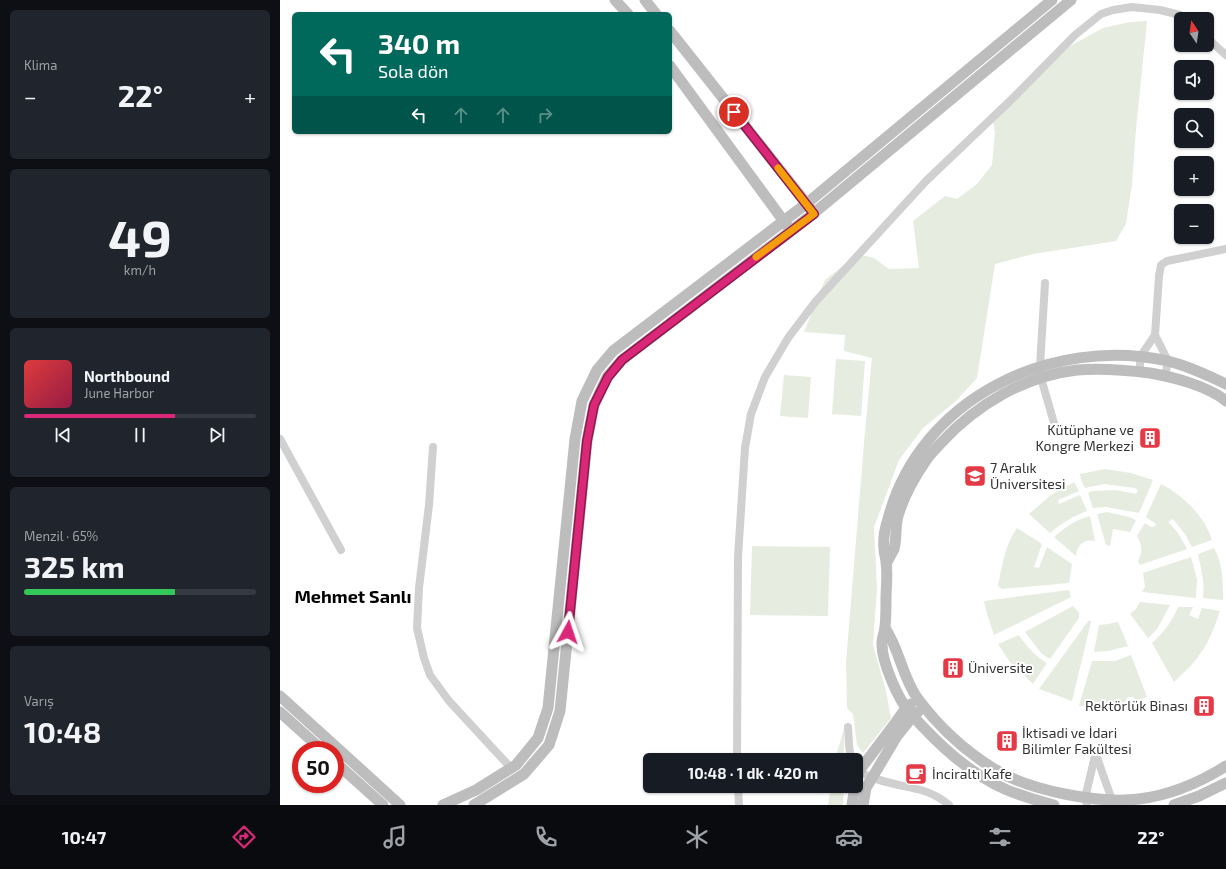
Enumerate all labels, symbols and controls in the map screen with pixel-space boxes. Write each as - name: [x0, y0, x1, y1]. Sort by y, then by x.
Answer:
- north arrow: [1174, 12, 1214, 52]
- map controls: [1174, 12, 1214, 244]
- text: 340 m: [378, 26, 460, 60]
- icon: left: [312, 28, 364, 80]
- text: Klima: [24, 57, 57, 73]
- text: Sola dön: [378, 60, 449, 82]
- button: sound: [1174, 60, 1214, 100]
- text: 22°: [118, 77, 163, 113]
- text: −: [24, 83, 37, 109]
- text: +: [244, 83, 256, 109]
- pin: [717, 95, 751, 129]
- icon: arrive: [723, 101, 745, 123]
- icon: left: [408, 104, 430, 126]
- icon: ahead: [450, 104, 472, 126]
- icon: ahead: [492, 104, 514, 126]
- icon: right: [534, 104, 556, 126]
- button: search: [1174, 108, 1214, 148]
- button: +: [1174, 156, 1214, 196]
- button: −: [1174, 204, 1214, 244]
- text: 49: [108, 205, 172, 267]
- text: km/h: [124, 262, 156, 278]
- text: Northbound: [84, 367, 170, 385]
- text: June Harbor: [84, 385, 154, 401]
- place label: Kütüphane ve Kongre Merkezi: [1035, 421, 1134, 454]
- icon: previous: [52, 424, 74, 446]
- icon: pause: [129, 424, 151, 446]
- icon: next: [206, 424, 228, 446]
- building icon: Kütüphane ve Kongre Merkezi: [1137, 425, 1163, 451]
- place label: 7 Aralık Üniversitesi: [990, 459, 1065, 492]
- school or university icon: 7 Aralık Üniversitesi: [962, 463, 988, 489]
- text: Menzil · 65%: [24, 528, 98, 544]
- text: 325 km: [24, 548, 125, 584]
- district label: Mehmet Sanlı: [294, 585, 412, 607]
- position arrow: [547, 611, 589, 653]
- building icon: Üniversite: [940, 655, 966, 681]
- place label: Üniversite: [968, 659, 1033, 676]
- text: Varış: [24, 693, 54, 709]
- building icon: Rektörlük Binası: [1191, 693, 1217, 719]
- place label: Rektörlük Binası: [1085, 697, 1188, 714]
- text: 10:48: [24, 713, 101, 749]
- place label: İktisadi ve İdari Bilimler Fakültesi: [1022, 724, 1132, 757]
- building icon: İktisadi ve İdari Bilimler Fakültesi: [994, 728, 1020, 754]
- speed limit sign: 50: [292, 741, 344, 793]
- cafe icon: İnciraltı Kafe: [903, 761, 929, 787]
- text: 10:48 · 1 dk · 420 m: [688, 764, 818, 782]
- place label: İnciraltı Kafe: [932, 765, 1012, 782]
- icon: directions: [230, 823, 258, 851]
- icon: music: [381, 823, 409, 851]
- icon: phone: [532, 823, 560, 851]
- icon: climate: [683, 823, 711, 851]
- icon: car: [835, 823, 863, 851]
- icon: filters: [986, 823, 1014, 851]
- text: 10:47: [62, 826, 106, 848]
- text: 22°: [1137, 826, 1164, 848]

